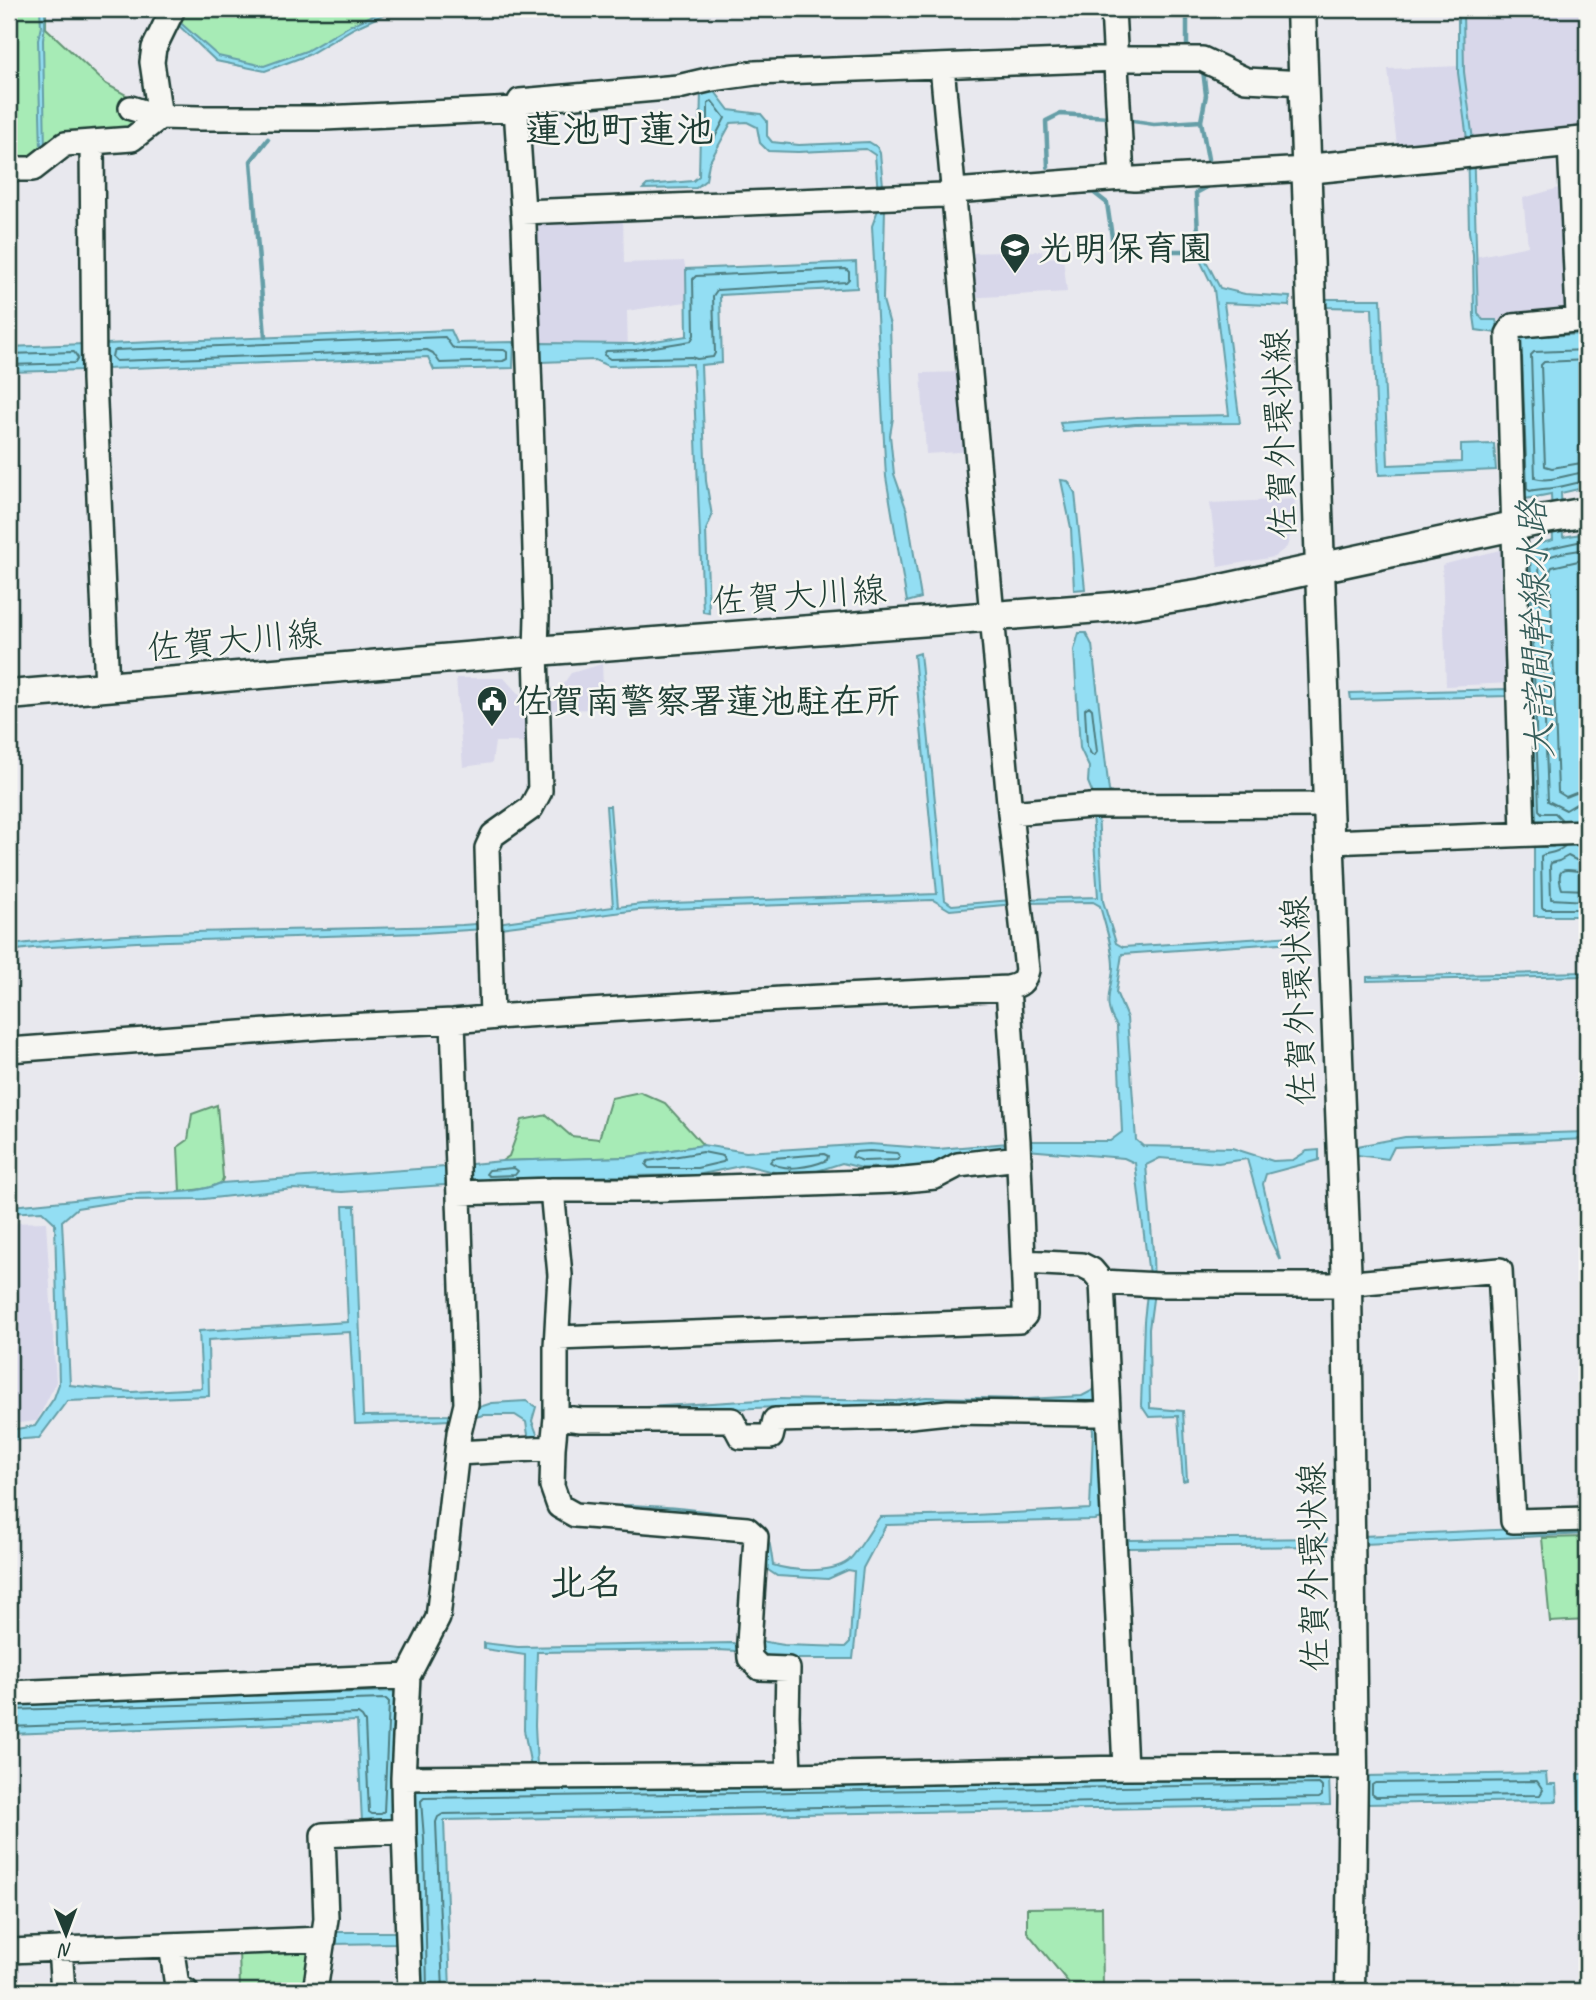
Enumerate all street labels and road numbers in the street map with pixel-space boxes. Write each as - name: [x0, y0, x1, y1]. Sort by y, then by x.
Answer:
- street label: 佐賀外環状線: [1253, 328, 1306, 540]
- street label: 佐賀大川線: [710, 567, 888, 624]
- street label: 佐賀大川線: [145, 610, 323, 671]
- street label: 佐賀外環状線: [1272, 895, 1325, 1107]
- street label: 佐賀外環状線: [1289, 1462, 1338, 1672]

